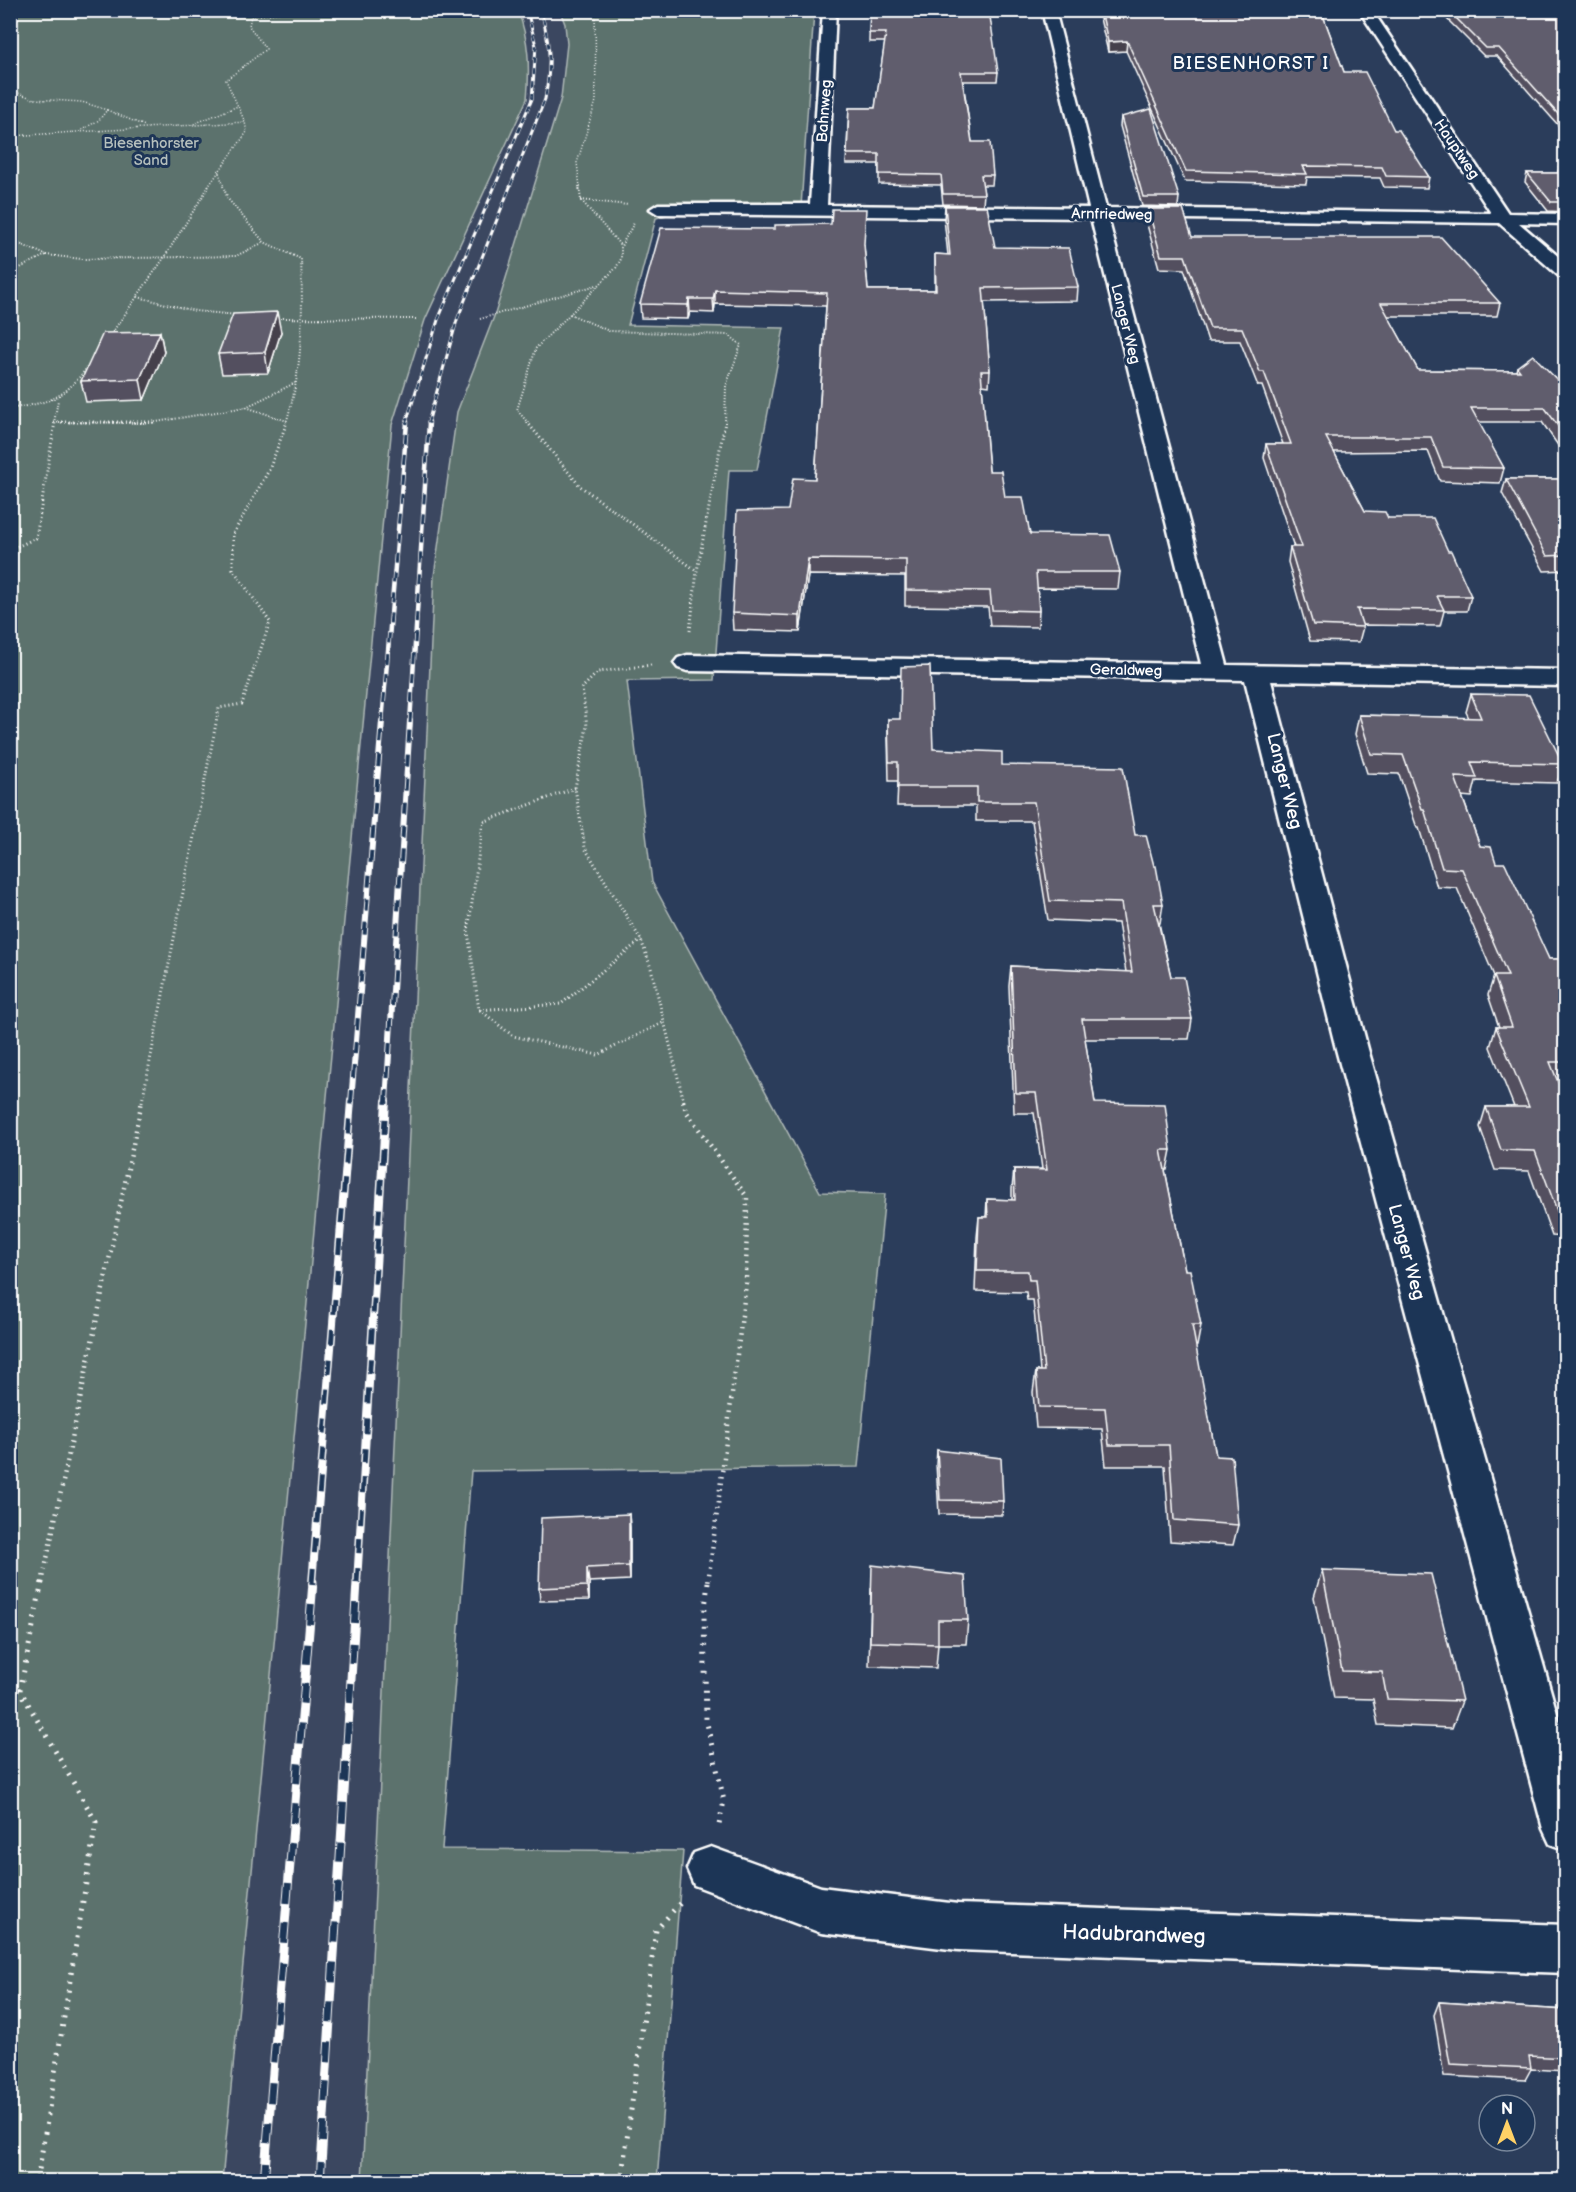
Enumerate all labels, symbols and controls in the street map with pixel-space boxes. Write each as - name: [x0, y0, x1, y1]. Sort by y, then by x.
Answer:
- district label: BIESENHORST I: [1172, 53, 1330, 74]
- street label: Bahnweg: [813, 79, 836, 143]
- street label: Hauptweg: [1430, 116, 1484, 183]
- park label: Biesenhorster Sand: [103, 134, 199, 170]
- street label: Arnfriedweg: [1071, 204, 1153, 225]
- street label: Langer Weg: [1106, 282, 1145, 366]
- street label: Geraldweg: [1090, 660, 1162, 681]
- street label: Langer Weg: [1262, 731, 1307, 831]
- street label: Langer Weg: [1384, 1202, 1429, 1302]
- street label: Hadubrandweg: [1062, 1920, 1206, 1949]
- north arrow: [1477, 2093, 1537, 2153]
- text: N: [1501, 2100, 1513, 2119]

